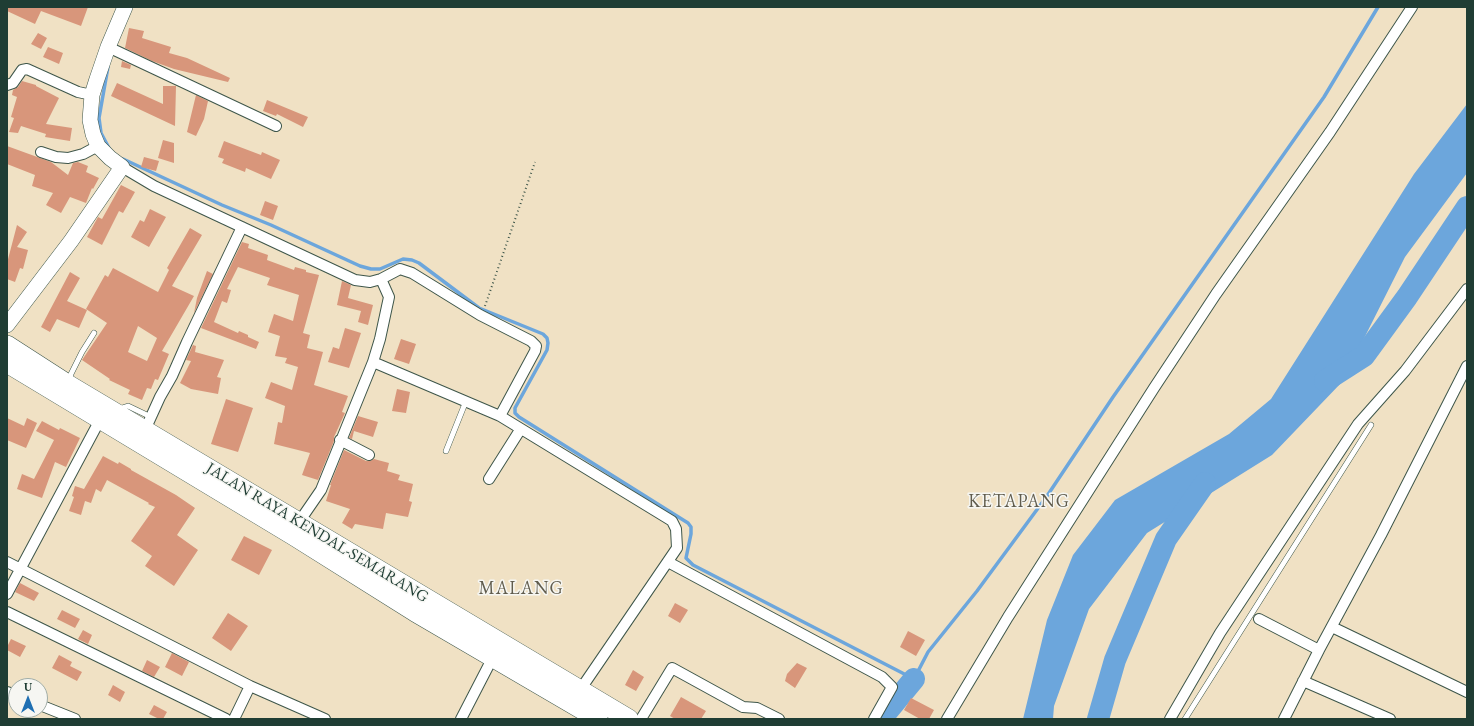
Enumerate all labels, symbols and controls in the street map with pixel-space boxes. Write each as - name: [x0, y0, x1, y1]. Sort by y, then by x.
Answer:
- street label: JALAN RAYA KENDAL-SEMARANG: [202, 459, 432, 607]
- district label: KETAPANG: [968, 491, 1070, 513]
- district label: MALANG: [478, 578, 564, 600]
- north arrow: [8, 678, 48, 718]
- text: U: [24, 680, 32, 694]

